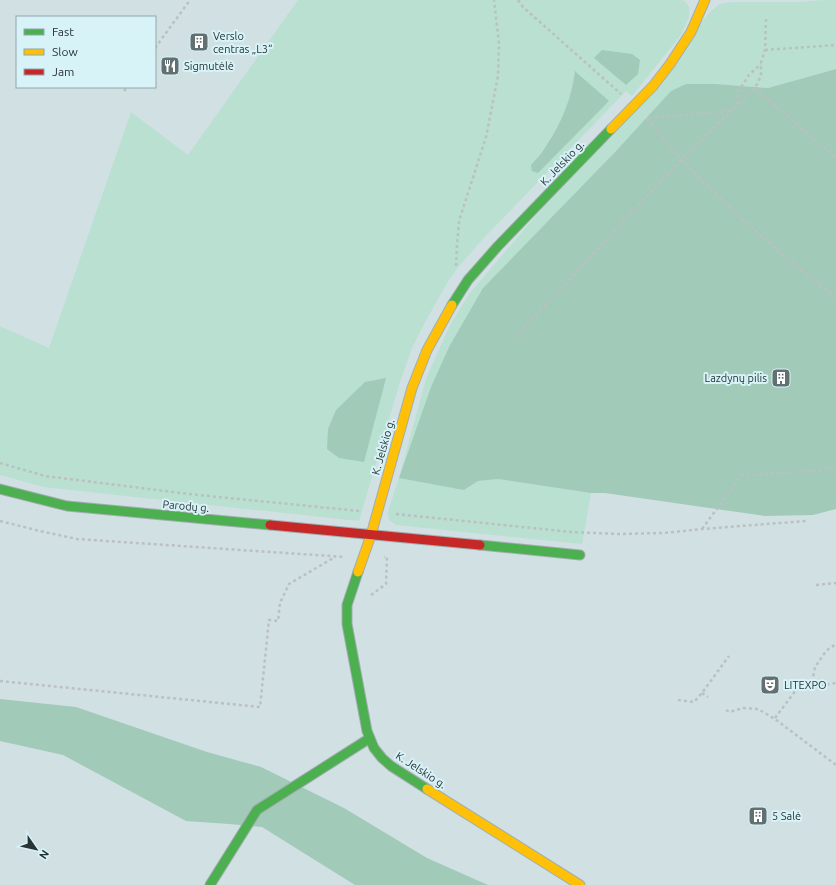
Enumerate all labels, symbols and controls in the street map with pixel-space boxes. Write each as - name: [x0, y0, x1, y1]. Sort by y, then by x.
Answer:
- legend: [16, 16, 156, 88]
- text: Fast: [52, 25, 74, 38]
- place label: Verslo centras „L3“: [213, 30, 272, 55]
- building icon: Verslo centras „L3“: [188, 31, 210, 53]
- text: Slow: [52, 45, 78, 58]
- restaurant icon: Sigmutėlė: [159, 55, 181, 77]
- place label: Sigmutėlė: [184, 60, 234, 72]
- text: Jam: [52, 65, 74, 78]
- street label: K. Jelskio g.: [538, 138, 586, 188]
- building icon: Lazdynų pilis: [770, 367, 792, 389]
- place label: Lazdynų pilis: [705, 372, 767, 384]
- street label: K. Jelskio g.: [369, 418, 397, 476]
- street label: Parodų g.: [162, 498, 210, 514]
- theatre icon: LITEXPO: [759, 674, 781, 696]
- place label: LITEXPO: [784, 679, 827, 691]
- street label: K. Jelskio g.: [394, 749, 448, 791]
- building icon: 5 Salė: [747, 805, 769, 827]
- place label: 5 Salė: [772, 810, 801, 822]
- north arrow: [16, 829, 56, 869]
- text: N: [37, 848, 52, 861]

